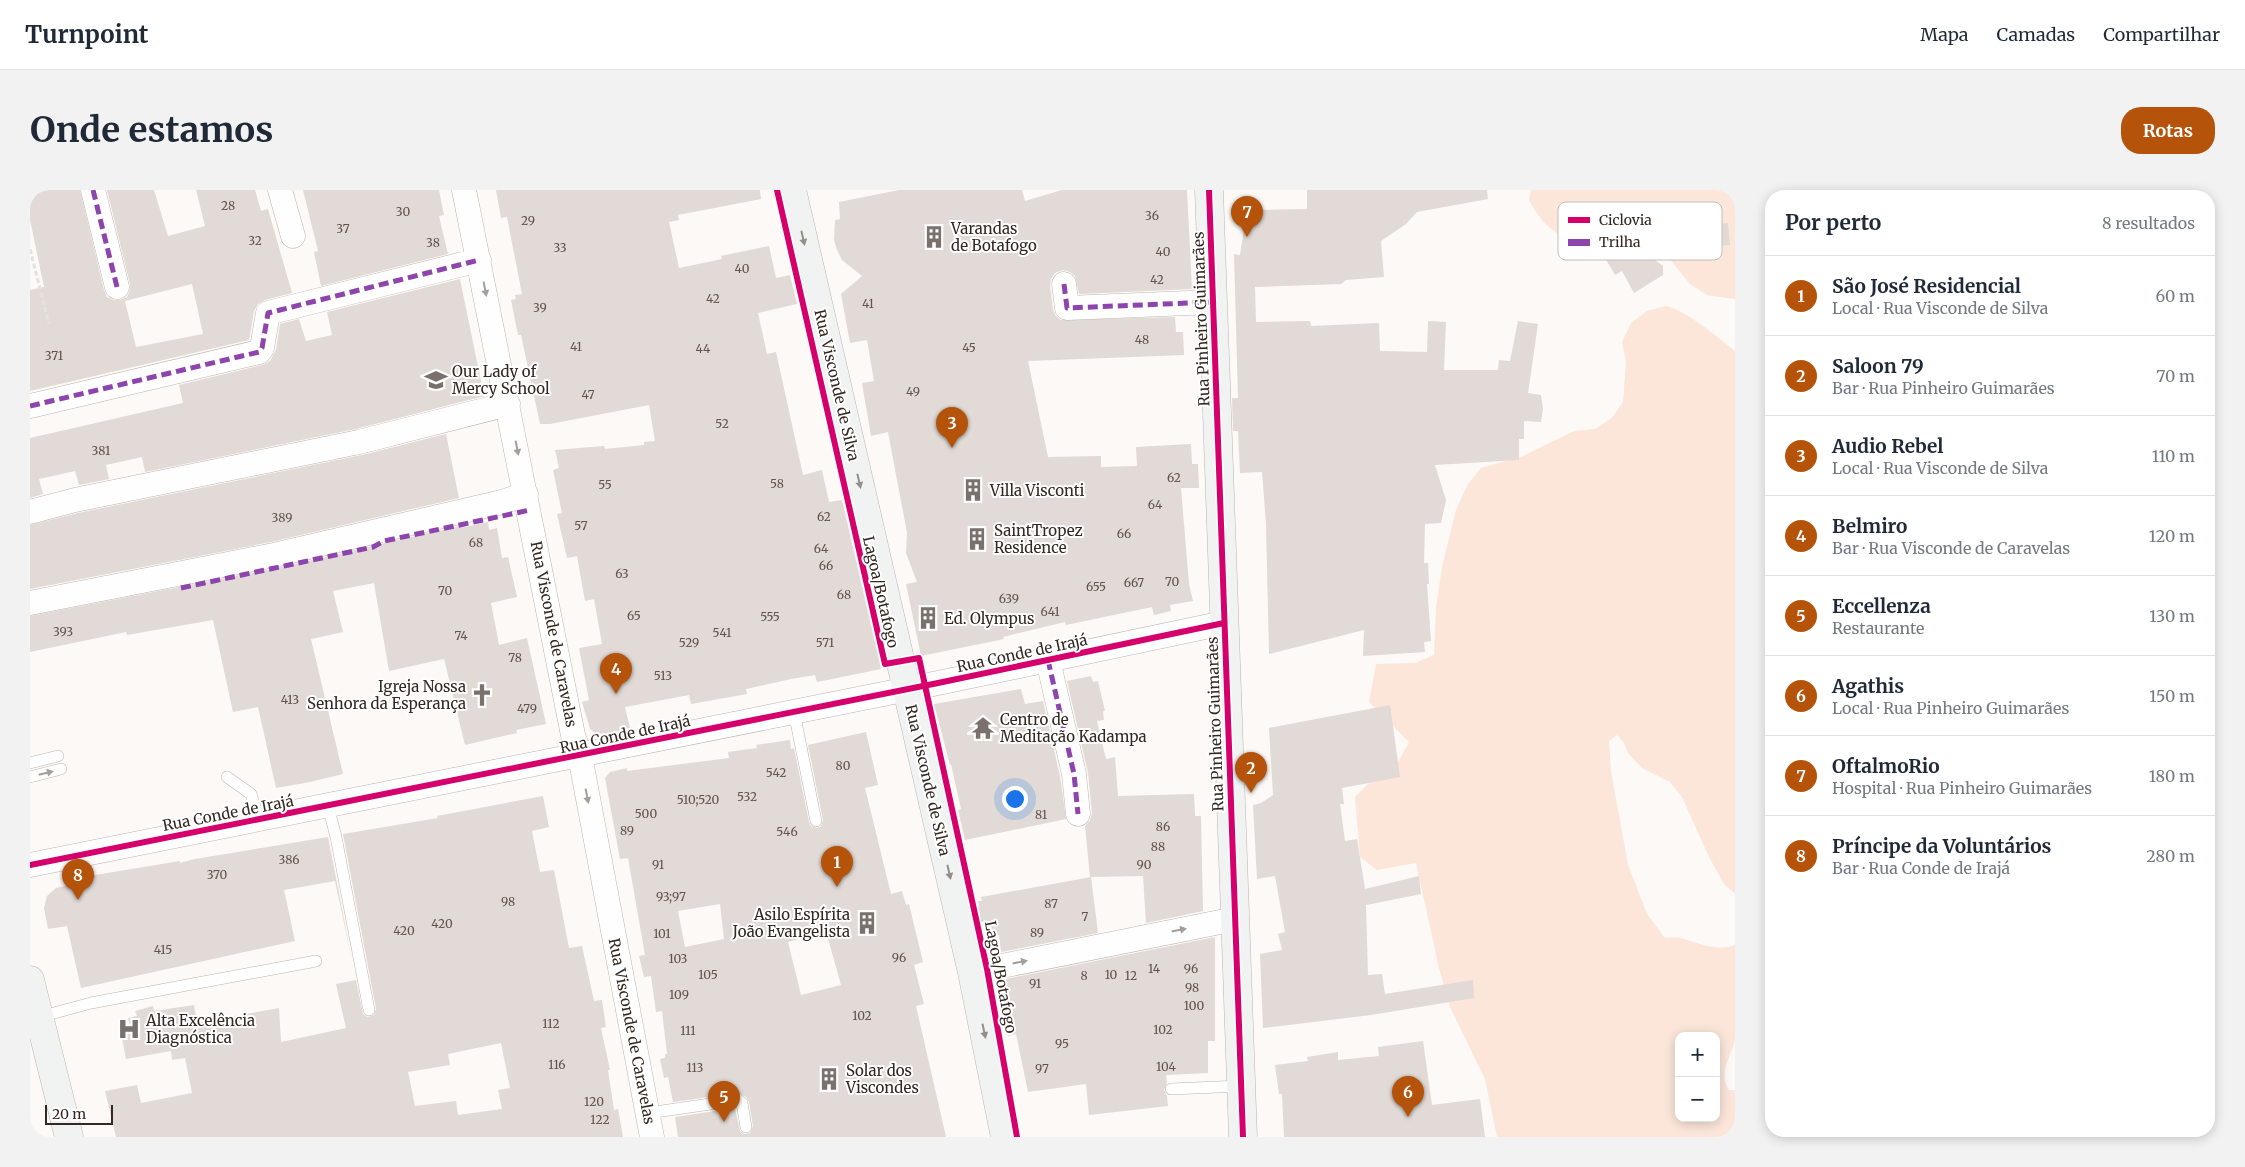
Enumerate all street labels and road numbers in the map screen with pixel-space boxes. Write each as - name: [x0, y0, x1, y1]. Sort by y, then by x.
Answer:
- street label: Rua Pinheiro Guimarães: [1188, 231, 1214, 407]
- street label: Rua Visconde de Silva: [810, 307, 864, 463]
- street label: Lagoa/Botafogo: [859, 534, 903, 650]
- street label: Rua Visconde de Caravelas: [527, 539, 581, 729]
- street label: Rua Conde de Irajá: [955, 630, 1089, 676]
- street label: Rua Pinheiro Guimarães: [1202, 636, 1228, 812]
- street label: Rua Visconde de Silva: [901, 702, 955, 858]
- street label: Rua Conde de Irajá: [558, 711, 692, 757]
- street label: Rua Conde de Irajá: [161, 791, 295, 835]
- street label: Lagoa/Botafogo: [981, 919, 1021, 1035]
- street label: Rua Visconde de Caravelas: [605, 936, 659, 1126]

